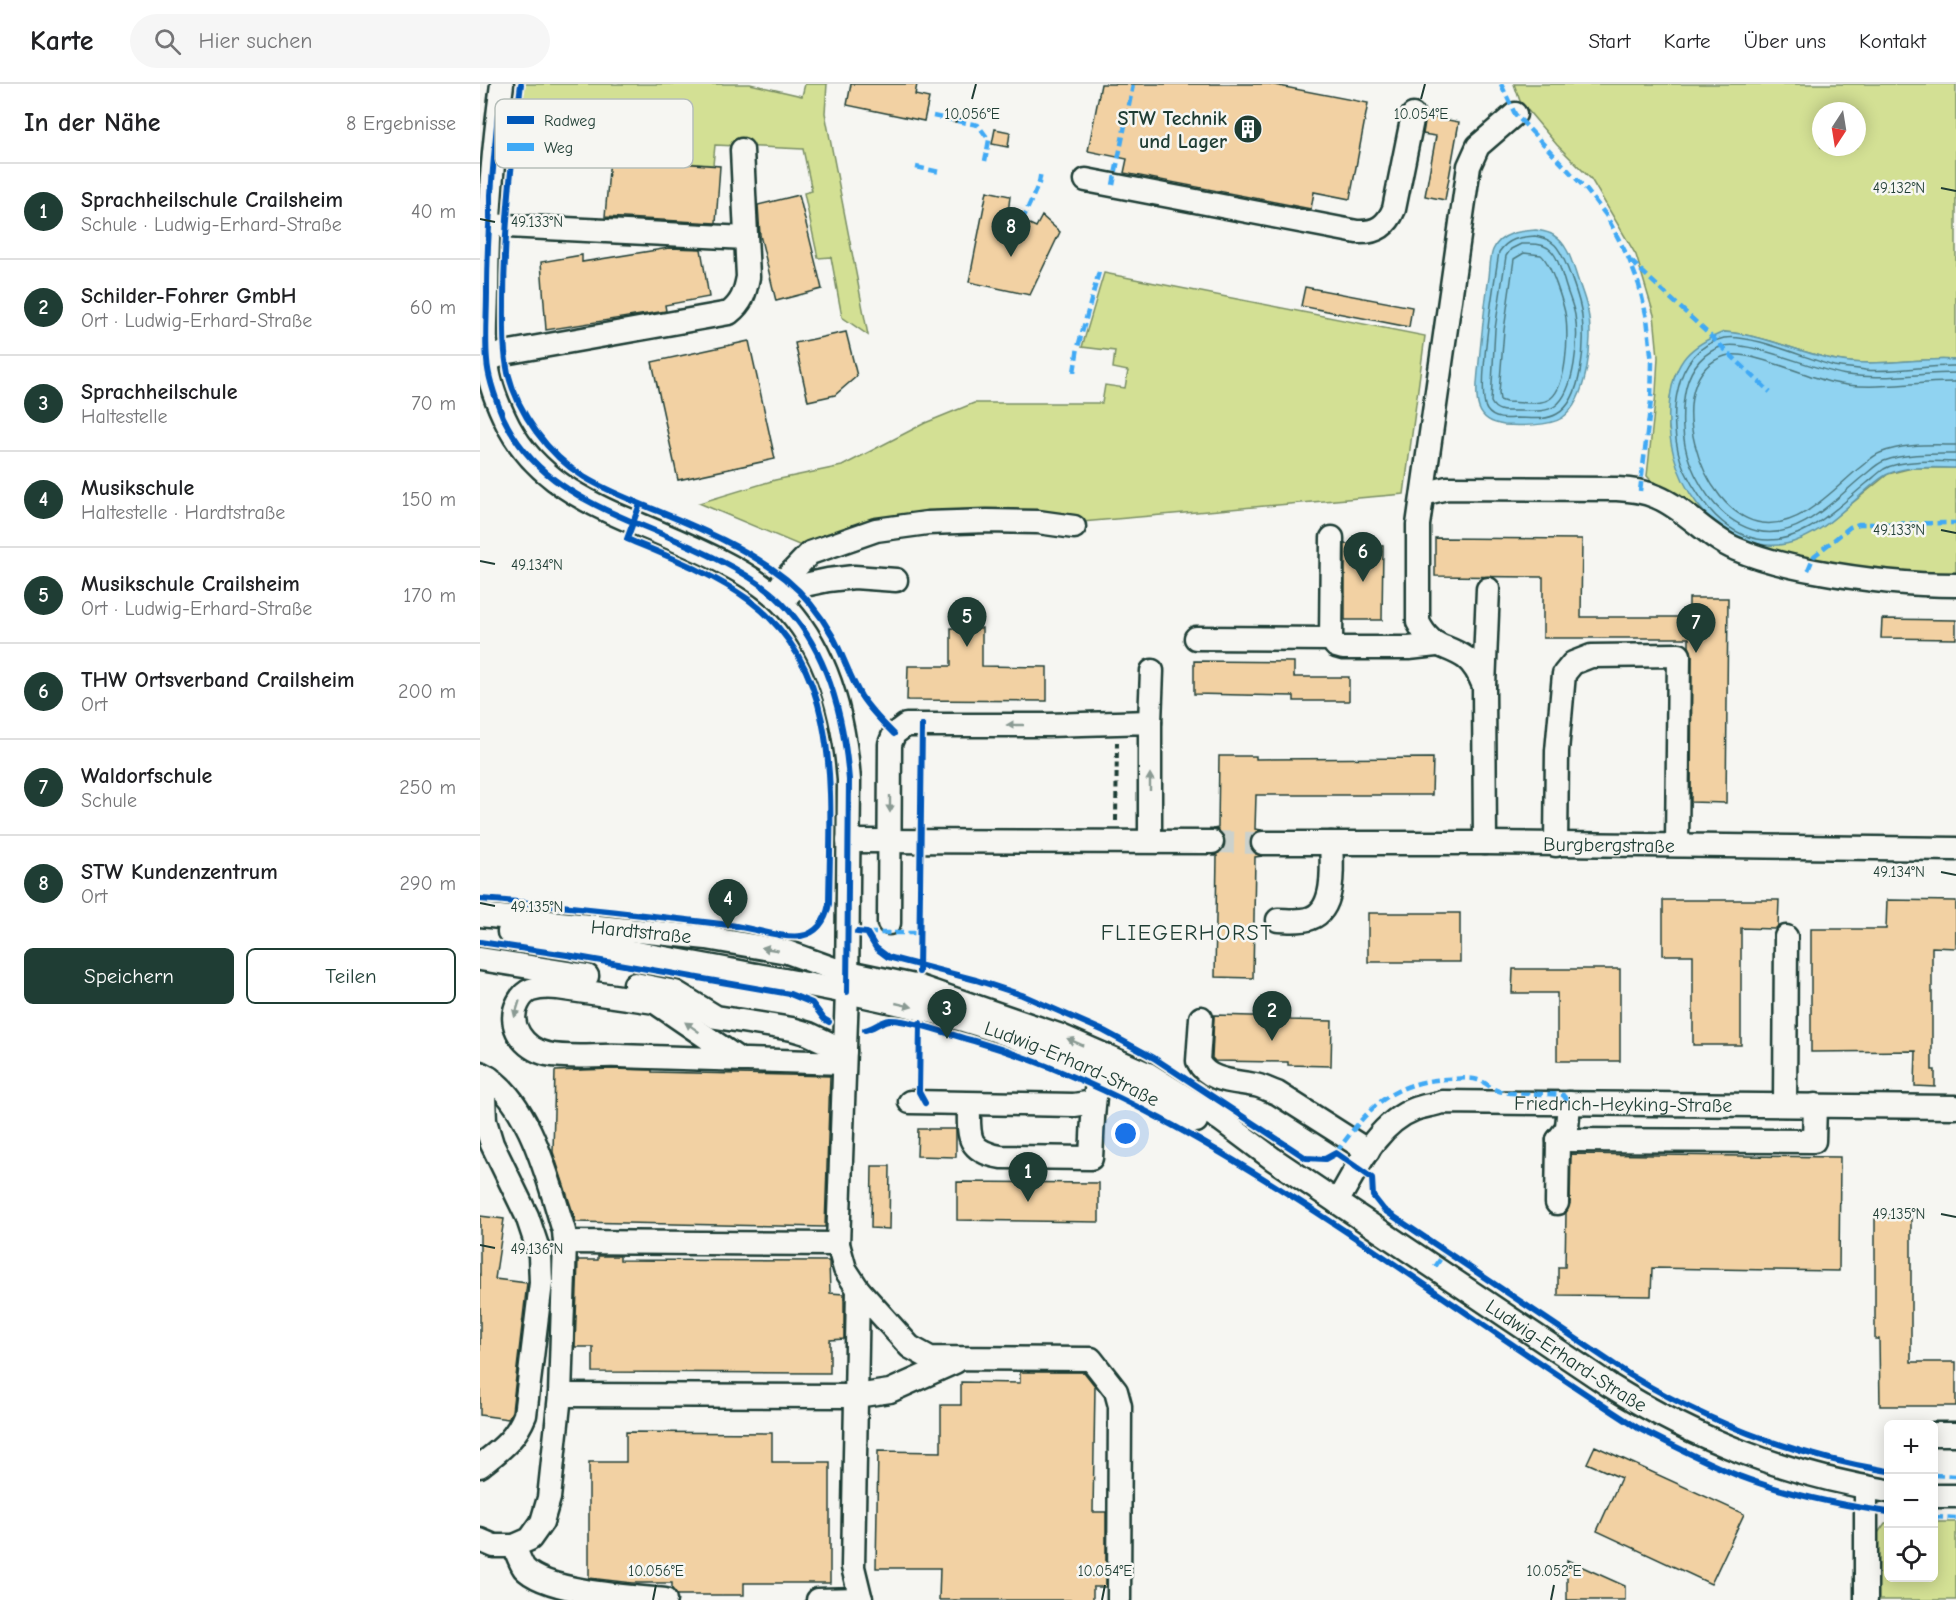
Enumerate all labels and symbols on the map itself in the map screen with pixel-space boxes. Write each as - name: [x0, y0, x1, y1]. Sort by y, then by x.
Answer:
- legend: [495, 99, 693, 168]
- north arrow: [1812, 102, 1866, 156]
- text: 10.056°E: [944, 105, 1000, 123]
- text: 10.054°E: [1394, 105, 1448, 123]
- place label: STW Technik und Lager: [1117, 107, 1227, 153]
- text: Radweg: [544, 112, 596, 130]
- building icon: STW Technik und Lager: [1232, 113, 1264, 145]
- text: Weg: [544, 139, 573, 157]
- text: 49.132°N: [1873, 179, 1925, 197]
- pin: 8: [992, 208, 1030, 257]
- text: 49.133°N: [511, 213, 563, 231]
- text: 49.133°N: [1873, 521, 1925, 539]
- pin: 6: [1344, 532, 1382, 582]
- text: 49.134°N: [511, 556, 563, 574]
- pin: 5: [948, 598, 986, 647]
- pin: 7: [1676, 604, 1716, 653]
- one-way arrow: [1006, 720, 1025, 730]
- one-way arrow: [1145, 772, 1155, 791]
- one-way arrow: [885, 795, 895, 814]
- street label: Burgbergstraße: [1543, 833, 1675, 857]
- text: 49.134°N: [1873, 863, 1925, 881]
- pin: 4: [708, 880, 748, 929]
- text: 49.135°N: [511, 898, 563, 916]
- street label: Hardtstraße: [590, 915, 693, 948]
- district label: FLIEGERHORST: [1101, 920, 1273, 946]
- one-way arrow: [761, 945, 780, 954]
- pin: 3: [928, 990, 966, 1039]
- pin: 2: [1252, 992, 1292, 1041]
- one-way arrow: [512, 1000, 521, 1018]
- one-way arrow: [895, 1001, 913, 1011]
- street label: Ludwig-Erhard-Straße: [981, 1016, 1163, 1112]
- one-way arrow: [684, 1022, 700, 1033]
- one-way arrow: [1066, 1037, 1084, 1047]
- street label: Friedrich-Heyking-Straße: [1514, 1092, 1733, 1117]
- your location: [1111, 1119, 1140, 1148]
- pin: 1: [1008, 1152, 1048, 1202]
- text: 49.135°N: [1873, 1205, 1925, 1223]
- text: 49.136°N: [511, 1240, 563, 1258]
- street label: Ludwig-Erhard-Straße: [1481, 1295, 1651, 1417]
- text: 10.056°E: [628, 1562, 684, 1580]
- text: 10.054°E: [1078, 1562, 1132, 1580]
- text: 10.052°E: [1526, 1562, 1582, 1580]

